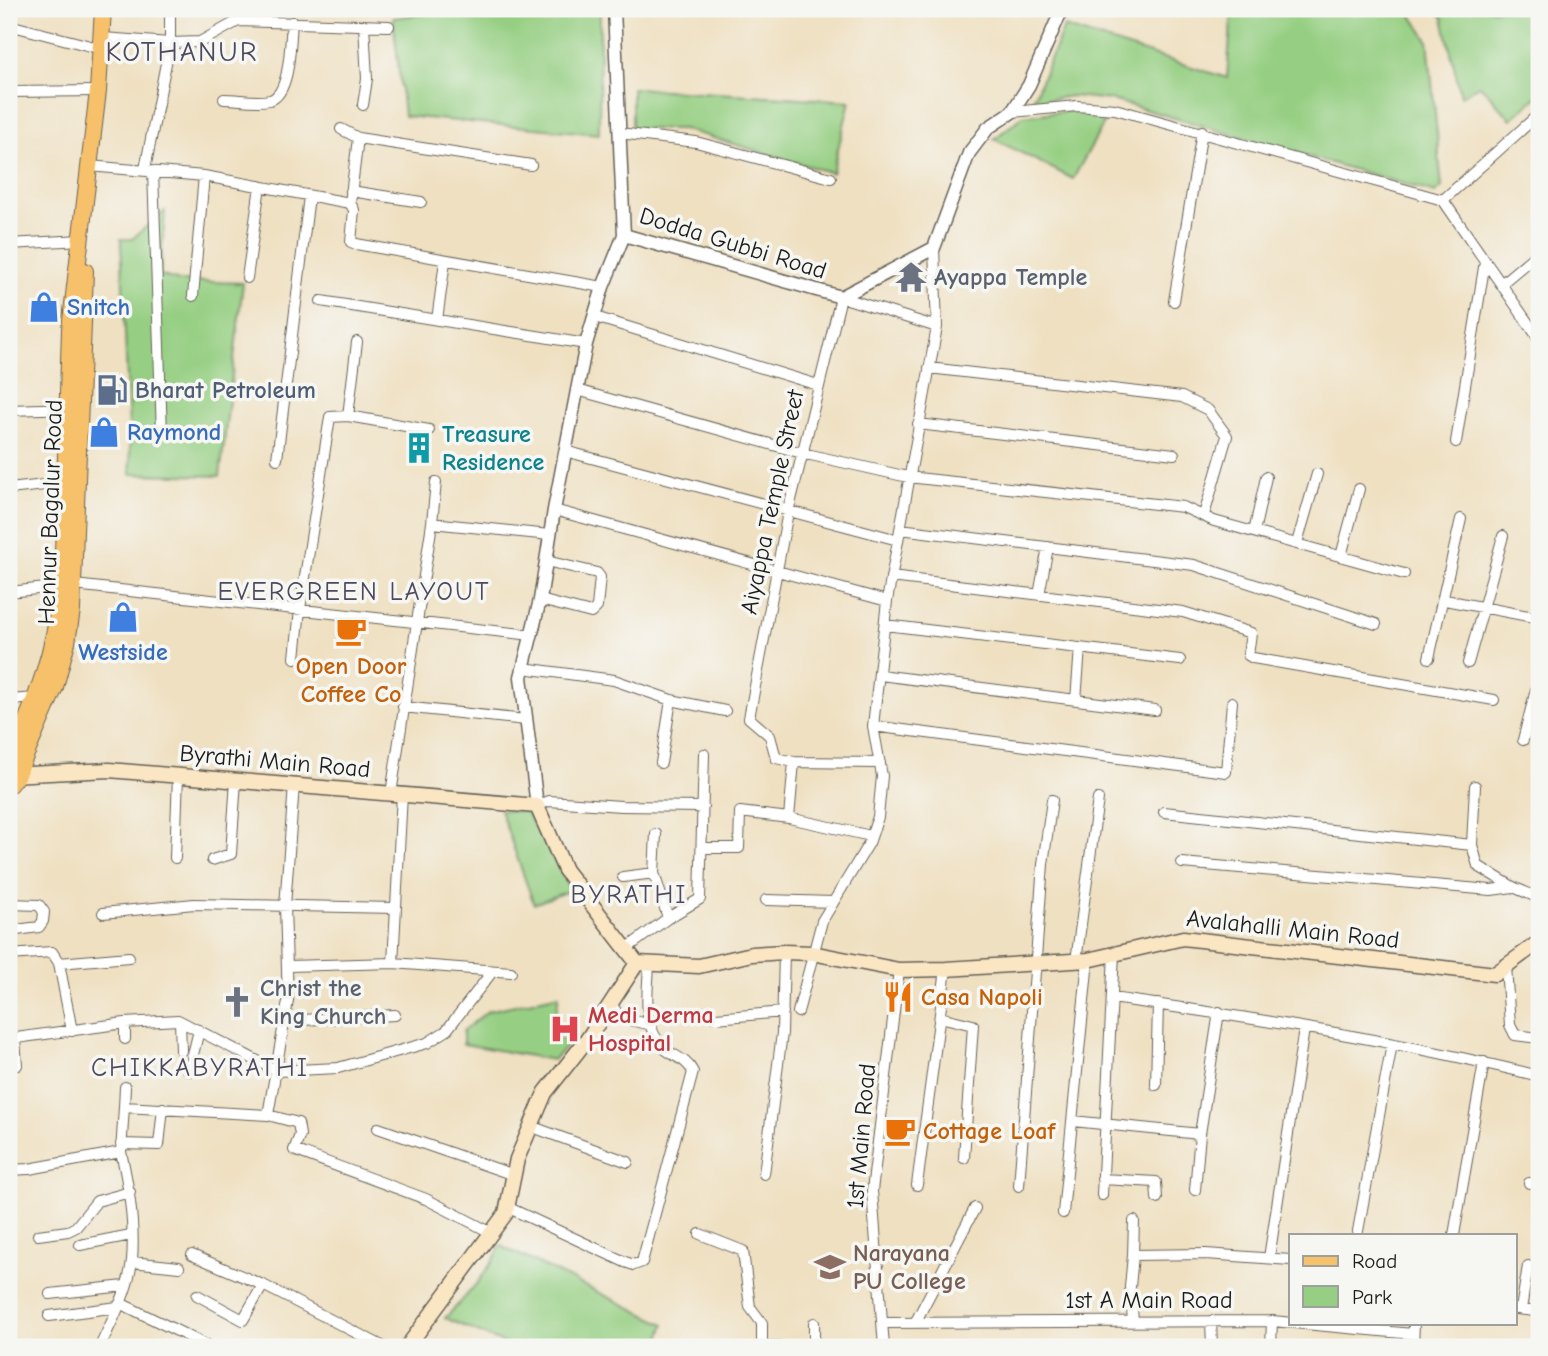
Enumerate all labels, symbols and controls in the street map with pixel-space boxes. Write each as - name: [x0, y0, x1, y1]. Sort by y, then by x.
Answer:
- district label: KOTHANUR: [106, 36, 258, 68]
- street label: Dodda Gubbi Road: [636, 201, 830, 285]
- temple icon: Ayappa Temple: [894, 260, 928, 294]
- place label: Ayappa Temple: [934, 263, 1087, 291]
- shop icon: Snitch: [27, 290, 61, 324]
- place label: Snitch: [67, 293, 130, 321]
- fuel station icon: Bharat Petroleum: [95, 373, 129, 407]
- place label: Bharat Petroleum: [135, 376, 316, 404]
- street label: Aiyappa Temple Street: [735, 386, 810, 617]
- street label: Hennur Bagalur Road: [32, 399, 68, 625]
- shop icon: Raymond: [87, 415, 121, 449]
- place label: Raymond: [127, 418, 221, 446]
- place label: Treasure Residence: [442, 420, 544, 476]
- building icon: Treasure Residence: [402, 431, 436, 465]
- district label: EVERGREEN LAYOUT: [217, 577, 491, 607]
- shop icon: Westside: [106, 600, 140, 634]
- cafe icon: Open Door Coffee Co: [334, 614, 368, 648]
- place label: Westside: [78, 638, 168, 666]
- place label: Open Door Coffee Co: [296, 652, 407, 708]
- street label: Byrathi Main Road: [178, 739, 372, 783]
- district label: BYRATHI: [571, 880, 687, 910]
- street label: Avalahalli Main Road: [1185, 904, 1401, 954]
- place label: Christ the King Church: [260, 974, 387, 1030]
- restaurant icon: Casa Napoli: [881, 980, 915, 1014]
- place label: Casa Napoli: [921, 983, 1043, 1011]
- church icon: Christ the King Church: [220, 985, 254, 1019]
- place label: Medi Derma Hospital: [588, 1001, 714, 1057]
- hospital icon: Medi Derma Hospital: [548, 1012, 582, 1046]
- district label: CHIKKABYRATHI: [91, 1053, 309, 1083]
- street label: 1st Main Road: [841, 1062, 881, 1210]
- cafe icon: Cottage Loaf: [883, 1114, 917, 1148]
- place label: Cottage Loaf: [923, 1117, 1056, 1145]
- legend: [1289, 1234, 1516, 1324]
- place label: Narayana PU College: [853, 1239, 966, 1295]
- text: Road: [1352, 1249, 1397, 1273]
- school or university icon: Narayana PU College: [813, 1250, 847, 1284]
- text: Park: [1352, 1285, 1392, 1309]
- street label: 1st A Main Road: [1065, 1286, 1233, 1314]

